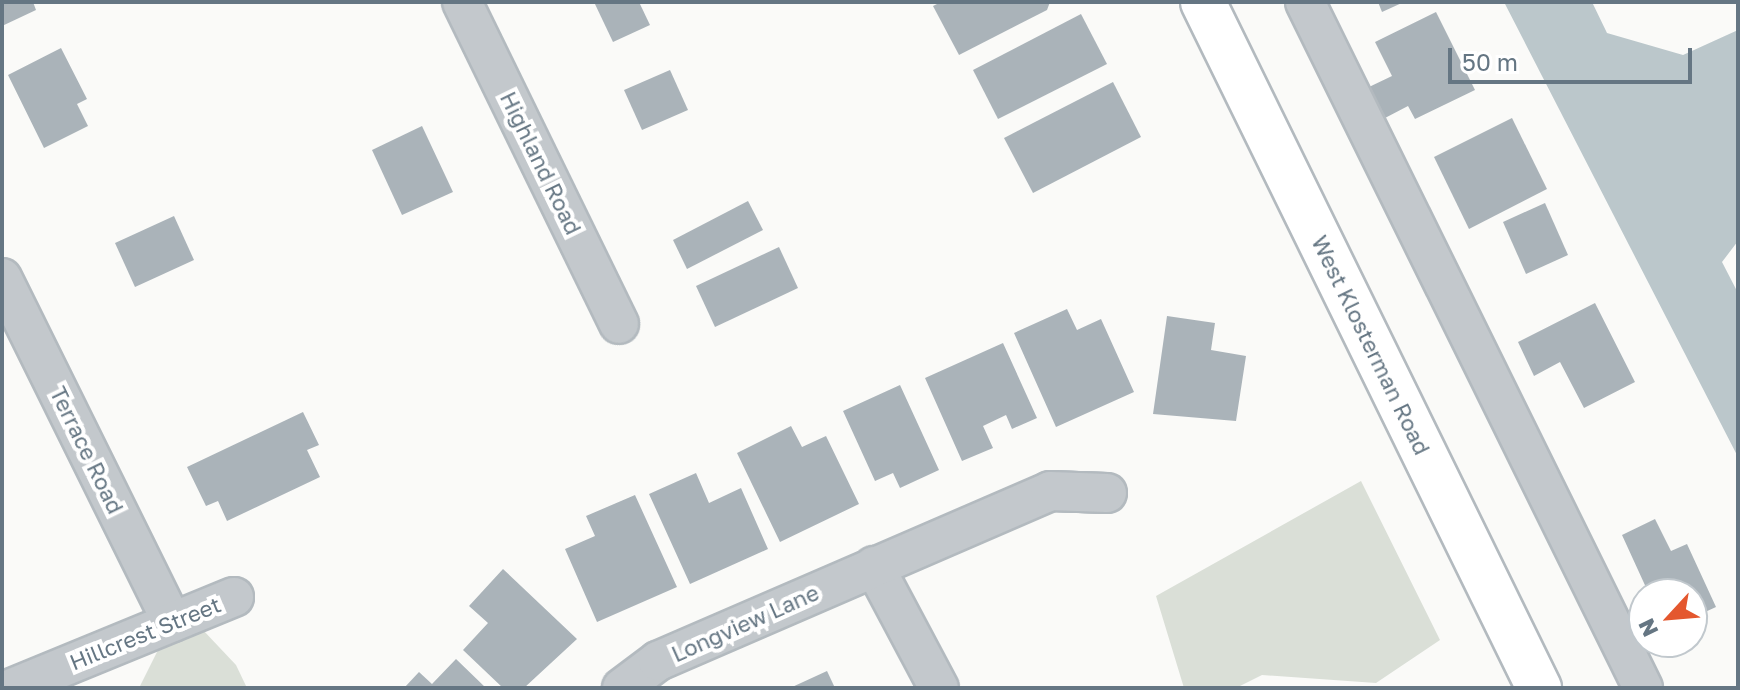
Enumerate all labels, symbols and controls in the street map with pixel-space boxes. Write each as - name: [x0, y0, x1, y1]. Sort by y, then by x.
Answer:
- scale bar: [1452, 32, 1696, 82]
- text: 50 m: [1462, 47, 1518, 76]
- street label: Highland Road: [495, 87, 587, 239]
- street label: West Klosterman Road: [1306, 231, 1436, 459]
- street label: Terrace Road: [45, 382, 129, 518]
- north arrow: [1628, 578, 1708, 658]
- street label: Longview Lane: [667, 579, 823, 667]
- street label: Hillcrest Street: [66, 591, 224, 675]
- text: N: [1632, 614, 1664, 641]

